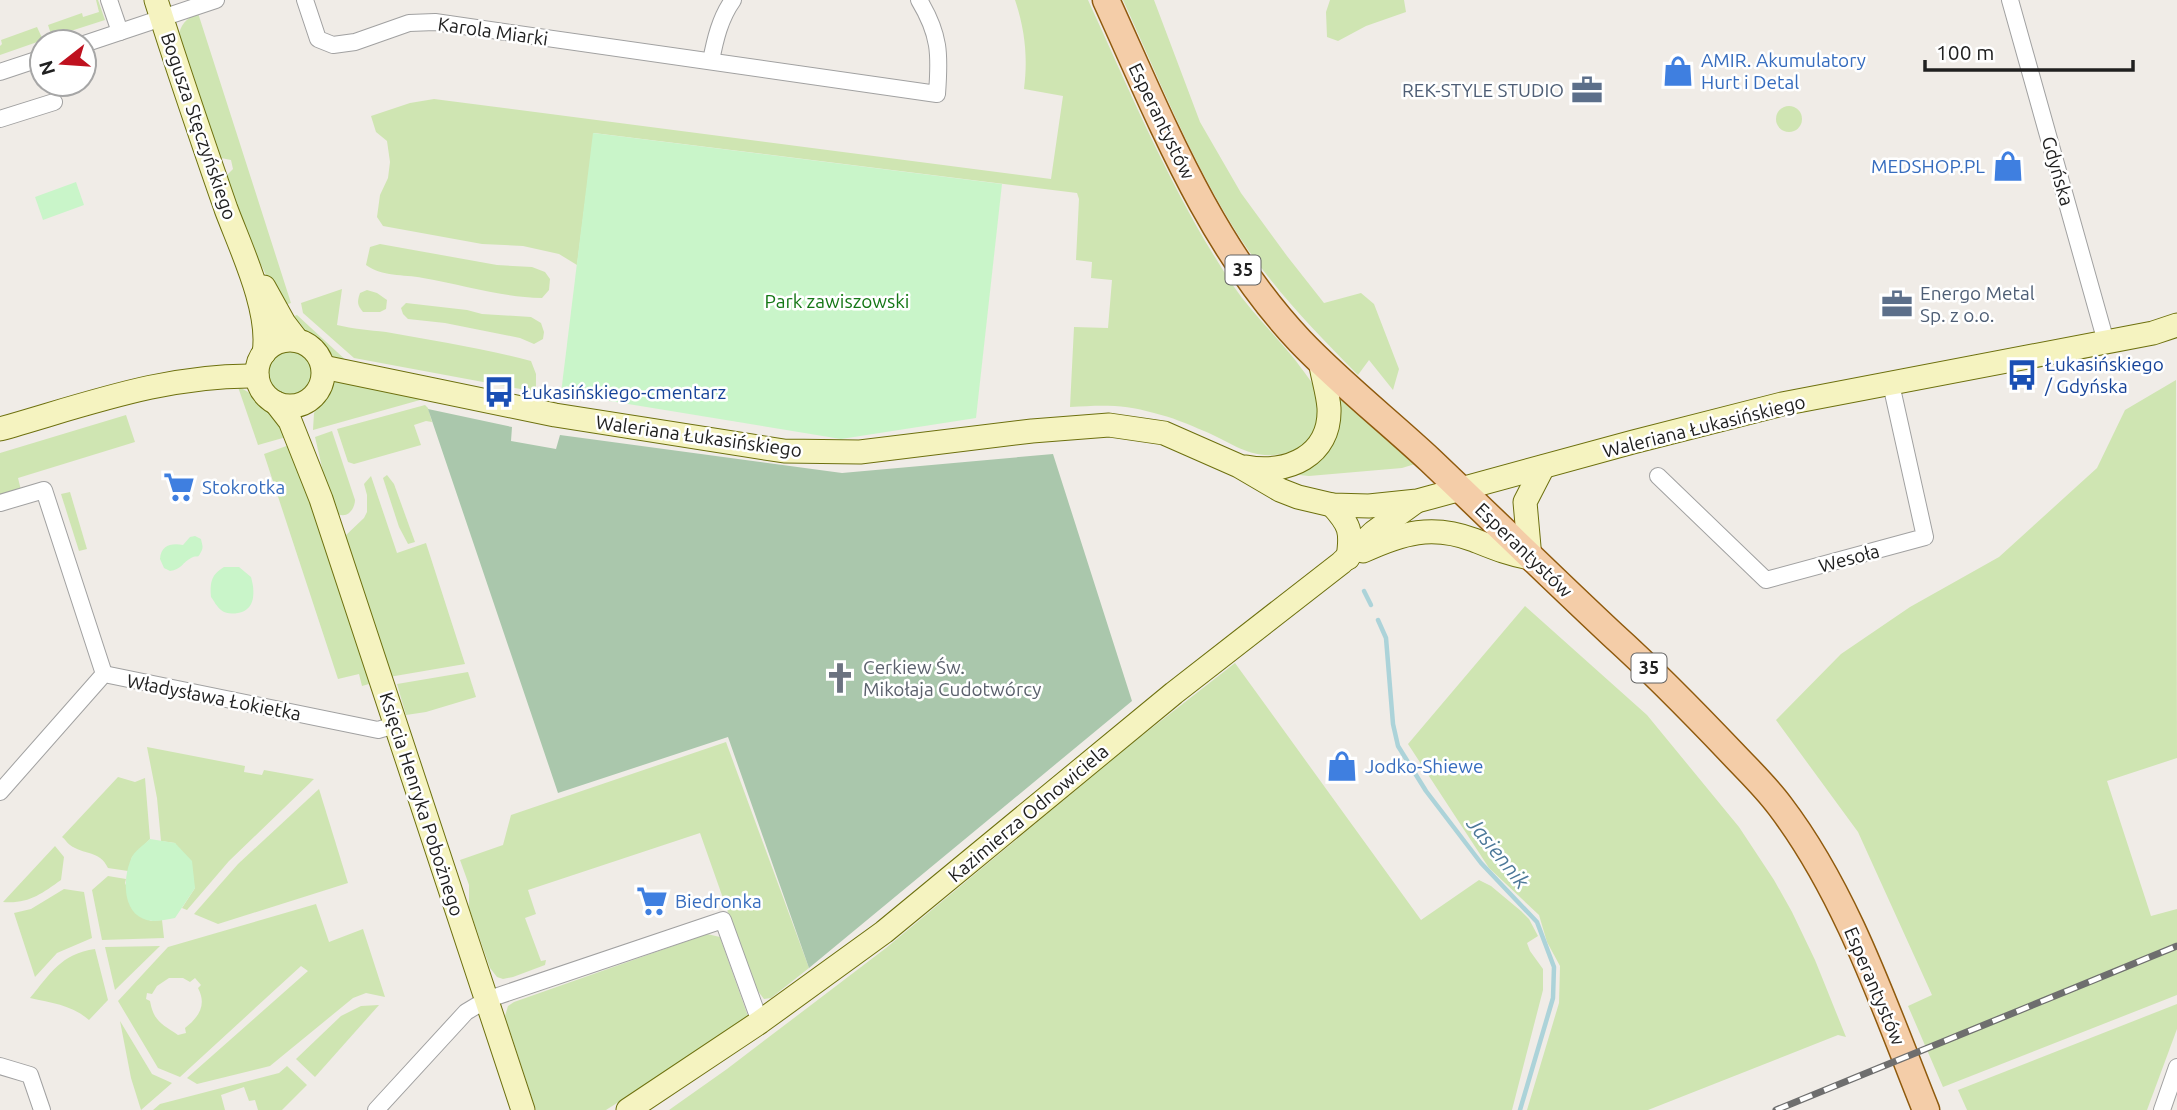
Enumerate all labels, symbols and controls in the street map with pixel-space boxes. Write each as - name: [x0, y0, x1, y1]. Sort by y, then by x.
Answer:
- street label: Karola Miarki: [436, 12, 550, 50]
- north arrow: [28, 28, 98, 98]
- scale bar: [1925, 28, 2133, 72]
- street label: Bogusza Stęczyńskiego: [157, 30, 241, 222]
- text: 100 m: [1936, 40, 1994, 64]
- place label: AMIR. Akumulatory Hurt i Detal: [1701, 49, 1866, 93]
- shop icon: AMIR. Akumulatory Hurt i Detal: [1661, 54, 1695, 88]
- text: N: [34, 58, 59, 78]
- street label: Esperantystów: [1124, 59, 1200, 183]
- office icon: REK-STYLE STUDIO: [1570, 73, 1604, 107]
- place label: REK-STYLE STUDIO: [1402, 79, 1564, 101]
- street label: Gdyńska: [2038, 134, 2078, 208]
- shop icon: MEDSHOP.PL: [1991, 149, 2025, 183]
- place label: MEDSHOP.PL: [1871, 155, 1985, 177]
- road number: 35: [1226, 256, 1260, 284]
- place label: Energo Metal Sp. z o.o.: [1920, 282, 2035, 326]
- office icon: Energo Metal Sp. z o.o.: [1880, 287, 1914, 321]
- park label: Park zawiszowski: [765, 290, 910, 312]
- place label: Łukasińskiego / Gdyńska: [2044, 353, 2164, 397]
- bus stop icon: Łukasińskiego / Gdyńska: [2005, 358, 2039, 392]
- bus stop icon: Łukasińskiego-cmentarz: [482, 375, 516, 409]
- place label: Łukasińskiego-cmentarz: [522, 381, 726, 403]
- street label: Waleriana Łukasińskiego: [1601, 390, 1807, 462]
- street label: Waleriana Łukasińskiego: [595, 411, 803, 461]
- supermarket icon: Stokrotka: [162, 470, 196, 504]
- place label: Stokrotka: [202, 476, 285, 498]
- street label: Esperantystów: [1471, 498, 1577, 602]
- street label: Wesoła: [1816, 539, 1882, 577]
- road number: 35: [1632, 654, 1666, 682]
- place label: Cerkiew Św. Mikołaja Cudotwórcy: [863, 656, 1041, 700]
- church icon: Cerkiew Św. Mikołaja Cudotwórcy: [823, 661, 857, 695]
- street label: Władysława Łokietka: [125, 669, 303, 725]
- street label: Księcia Henryka Pobożnego: [375, 689, 469, 919]
- street label: Kazimierza Odnowiciela: [944, 740, 1112, 886]
- shop icon: Jodko-Shiewe: [1325, 749, 1359, 783]
- place label: Jodko-Shiewe: [1365, 755, 1484, 777]
- water label: Jasiennik: [1462, 811, 1535, 893]
- supermarket icon: Biedronka: [635, 884, 669, 918]
- place label: Biedronka: [675, 890, 762, 912]
- street label: Esperantystów: [1840, 923, 1910, 1049]

